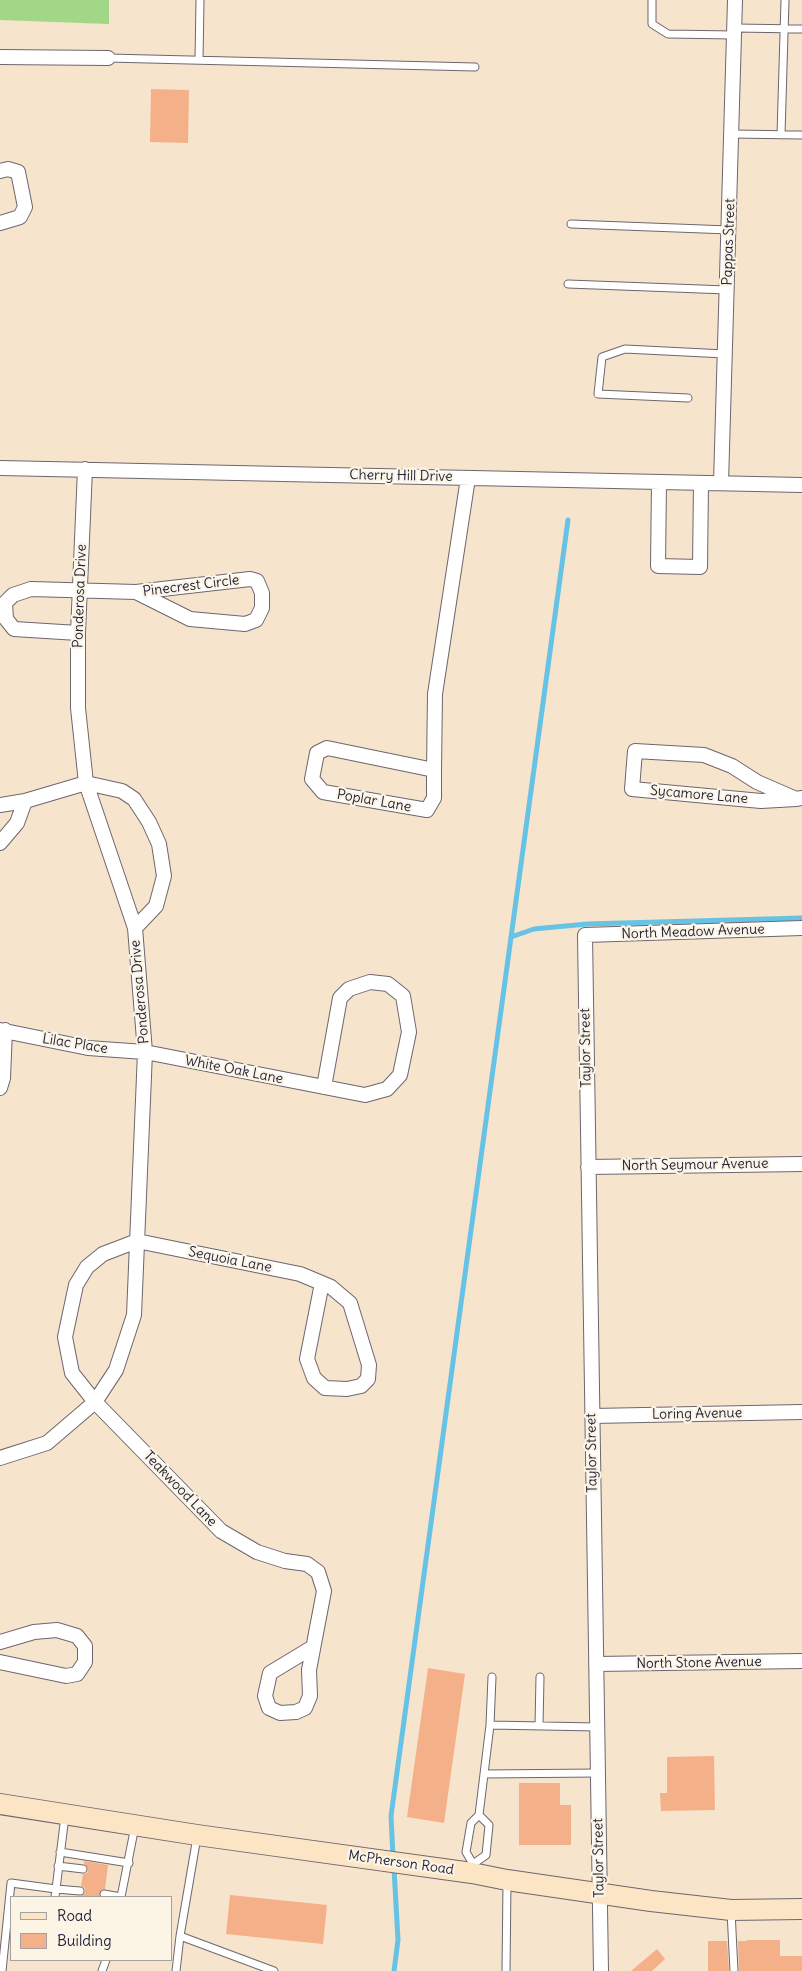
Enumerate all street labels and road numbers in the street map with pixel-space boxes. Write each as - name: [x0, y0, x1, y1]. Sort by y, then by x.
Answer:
- street label: Pappas Street: [719, 198, 739, 286]
- street label: Cherry Hill Drive: [349, 467, 453, 485]
- street label: Ponderosa Drive: [70, 544, 90, 648]
- street label: Pinecrest Circle: [142, 572, 240, 600]
- street label: Sycamore Lane: [649, 782, 749, 808]
- street label: Poplar Lane: [335, 786, 413, 816]
- street label: North Meadow Avenue: [621, 921, 765, 943]
- street label: Ponderosa Drive: [127, 939, 153, 1045]
- street label: Taylor Street: [577, 1008, 595, 1088]
- street label: Lilac Place: [41, 1031, 109, 1057]
- street label: White Oak Lane: [183, 1052, 285, 1088]
- street label: North Seymour Avenue: [621, 1155, 769, 1175]
- street label: Sequoia Lane: [187, 1244, 273, 1276]
- street label: Loring Avenue: [652, 1405, 742, 1423]
- street label: Taylor Street: [583, 1413, 601, 1493]
- street label: Teakwood Lane: [140, 1448, 220, 1530]
- street label: North Stone Avenue: [636, 1654, 762, 1672]
- street label: Taylor Street: [590, 1818, 608, 1898]
- street label: McPherson Road: [347, 1847, 455, 1879]

